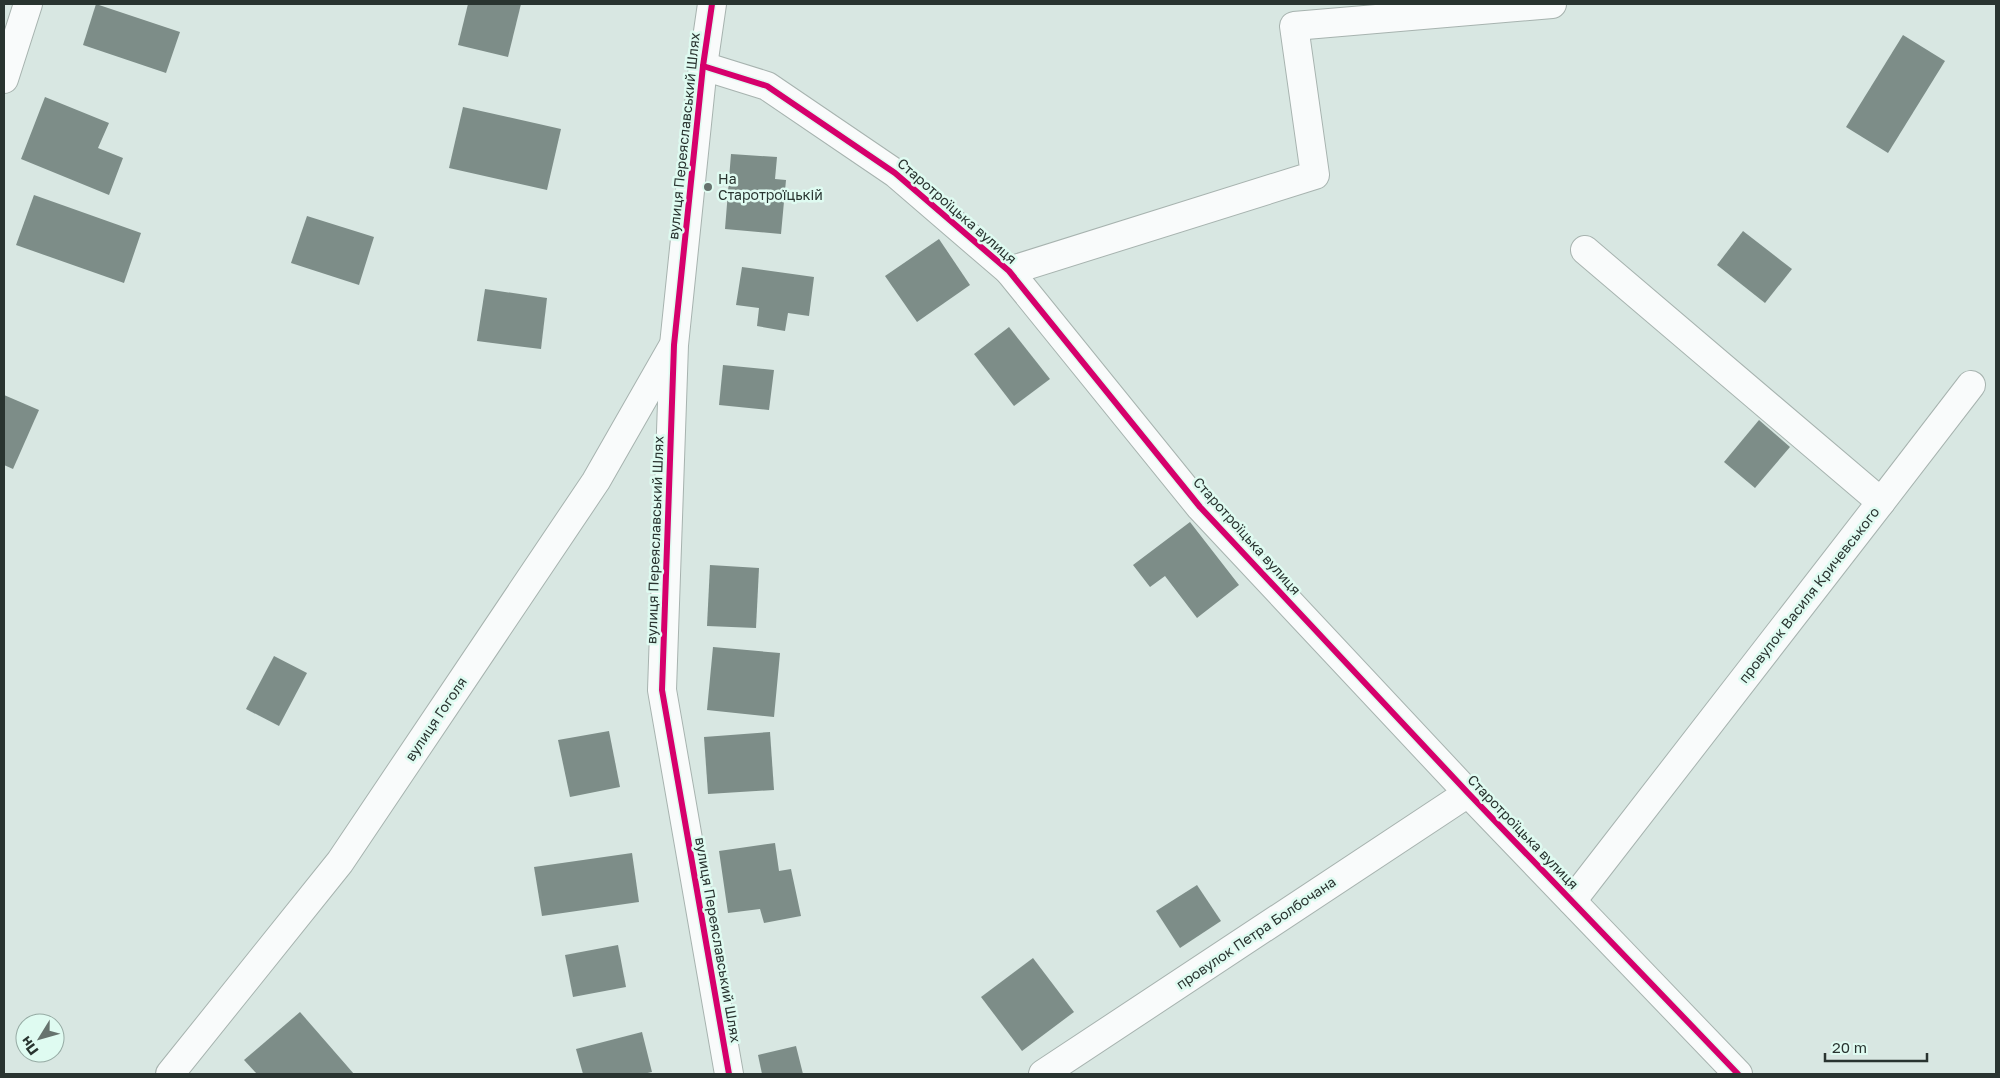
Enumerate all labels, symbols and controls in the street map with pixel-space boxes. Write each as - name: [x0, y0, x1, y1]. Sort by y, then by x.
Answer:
- street label: вулиця Переяславський Шлях: [664, 31, 703, 240]
- street label: Старотроїцька вулиця: [894, 154, 1020, 267]
- place label: На Старотроїцькій: [718, 170, 823, 203]
- marker: На Старотроїцькій: [702, 181, 714, 193]
- street label: вулиця Переяславський Шлях: [642, 435, 667, 644]
- street label: Старотроїцька вулиця: [1190, 473, 1305, 598]
- street label: провулок Василя Кричевського: [1735, 503, 1883, 686]
- street label: вулиця Гоголя: [401, 673, 470, 764]
- street label: Старотроїцька вулиця: [1464, 771, 1582, 892]
- street label: вулиця Переяславський Шлях: [692, 836, 745, 1044]
- street label: провулок Петра Болбочана: [1173, 873, 1339, 992]
- north arrow: [15, 1013, 65, 1063]
- scale bar: [1825, 1030, 1928, 1062]
- text: Пн: [17, 1033, 42, 1059]
- text: 20 m: [1832, 1038, 1867, 1056]

